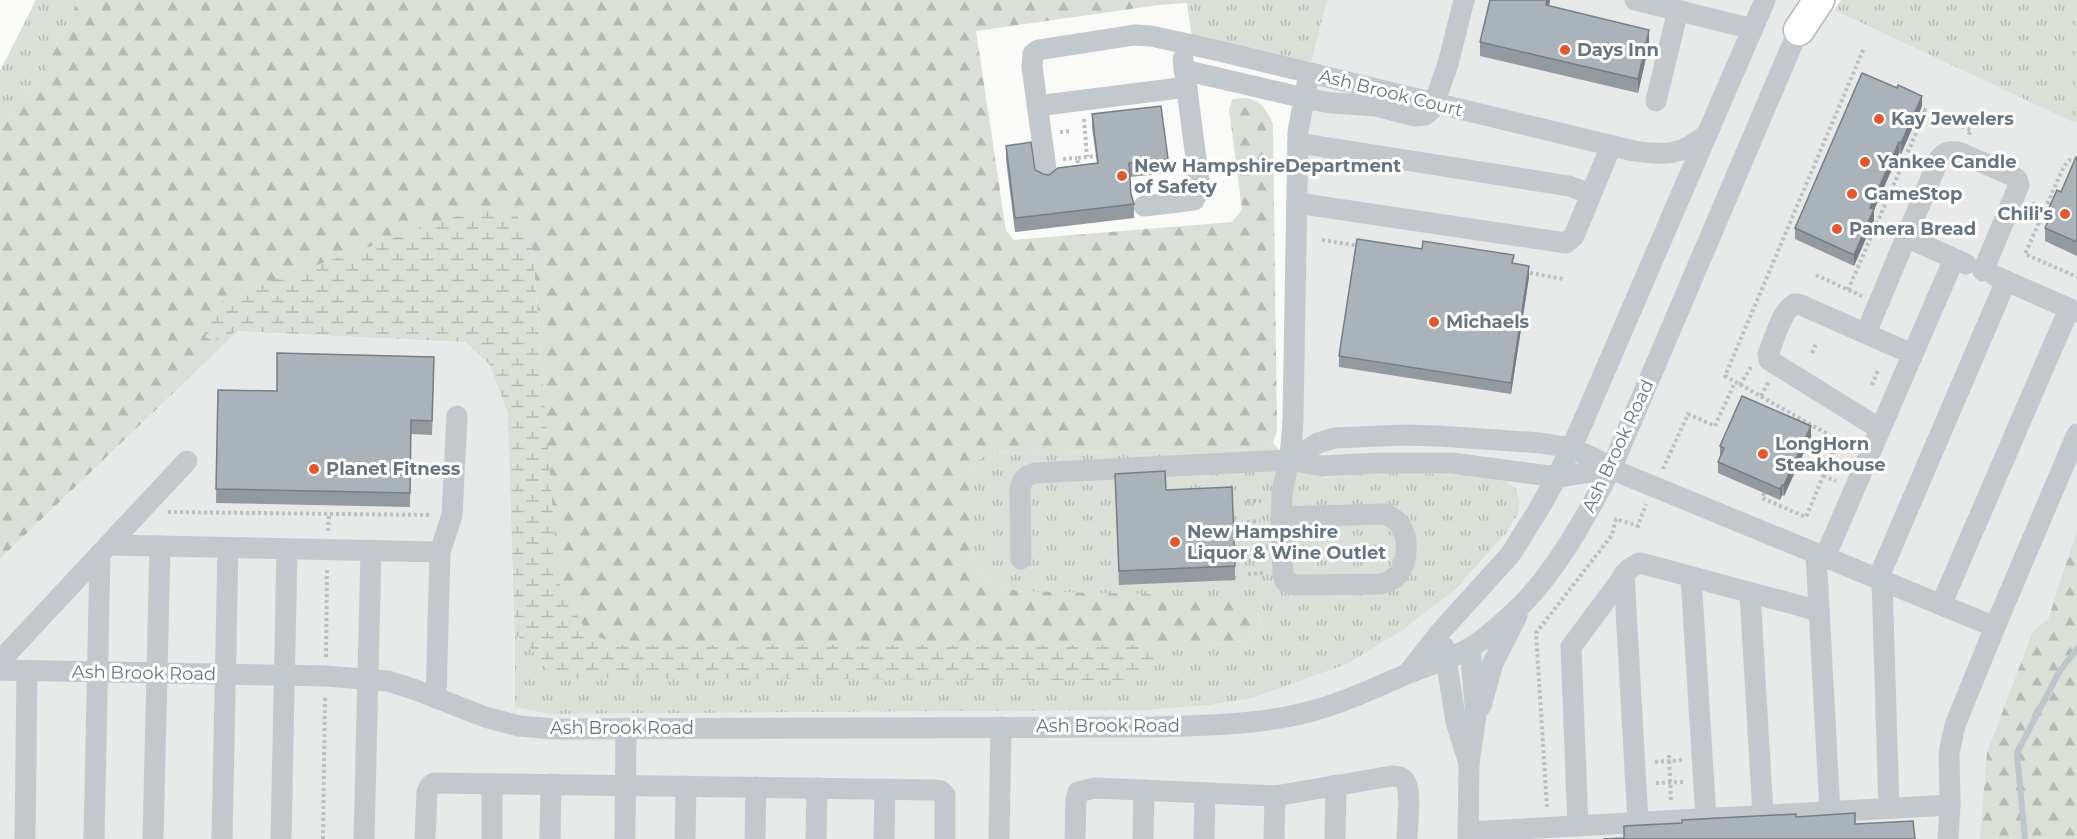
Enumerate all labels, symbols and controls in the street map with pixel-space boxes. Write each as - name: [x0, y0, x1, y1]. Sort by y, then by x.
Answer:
- place label: Days Inn: [1577, 39, 1659, 61]
- marker: Days Inn: [1558, 43, 1572, 57]
- street label: Ash Brook Court: [1317, 64, 1465, 122]
- place label: Kay Jewelers: [1891, 108, 2014, 130]
- marker: Kay Jewelers: [1872, 112, 1886, 126]
- place label: Yankee Candle: [1876, 151, 2017, 173]
- place label: New HampshireDepartment of Safety: [1134, 155, 1401, 198]
- marker: Yankee Candle: [1858, 155, 1872, 169]
- marker: New HampshireDepartment of Safety: [1115, 169, 1129, 183]
- place label: GameStop: [1864, 183, 1963, 205]
- marker: GameStop: [1845, 187, 1859, 201]
- place label: Chili's: [1998, 203, 2053, 225]
- marker: Chili's: [2058, 207, 2072, 221]
- place label: Panera Bread: [1849, 218, 1976, 240]
- marker: Panera Bread: [1830, 222, 1844, 236]
- place label: Michaels: [1446, 311, 1530, 333]
- marker: Michaels: [1427, 315, 1441, 329]
- street label: Ash Brook Road: [1578, 376, 1658, 516]
- place label: LongHorn Steakhouse: [1775, 433, 1886, 476]
- marker: LongHorn Steakhouse: [1756, 447, 1770, 461]
- place label: Planet Fitness: [326, 458, 461, 480]
- marker: Planet Fitness: [307, 462, 321, 476]
- place label: New Hampshire Liquor & Wine Outlet: [1187, 521, 1386, 564]
- marker: New Hampshire Liquor & Wine Outlet: [1168, 535, 1182, 549]
- street label: Ash Brook Road: [72, 661, 216, 685]
- street label: Ash Brook Road: [1036, 715, 1180, 737]
- street label: Ash Brook Road: [550, 717, 694, 739]

